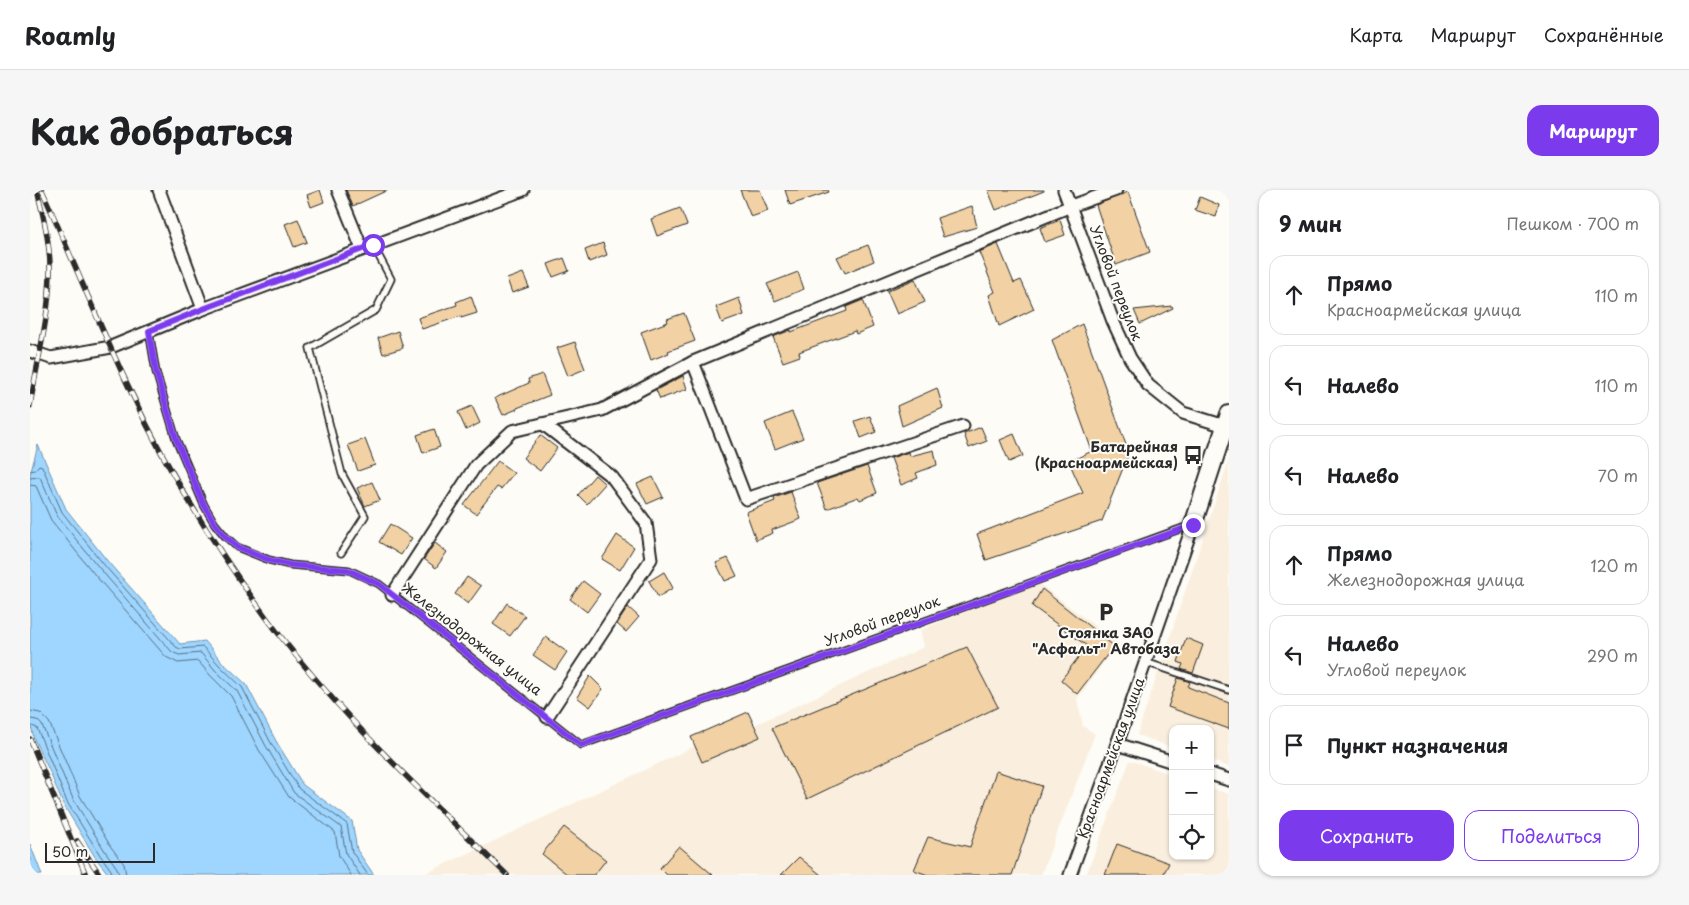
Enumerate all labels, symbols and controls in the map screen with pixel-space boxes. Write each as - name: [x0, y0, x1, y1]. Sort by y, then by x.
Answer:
- text: Roamly: [25, 17, 116, 53]
- text: Карта: [1350, 21, 1402, 48]
- text: Маршрут: [1430, 21, 1516, 48]
- text: Сохранённые: [1544, 21, 1664, 48]
- text: Как добраться: [30, 104, 294, 157]
- button: Маршрут: [1527, 105, 1659, 156]
- text: 9 мин: [1279, 207, 1342, 239]
- text: Пешком · 700 m: [1507, 211, 1639, 235]
- street label: Угловой переулок: [1085, 222, 1148, 344]
- route start: [362, 234, 385, 257]
- text: Прямо: [1327, 269, 1392, 297]
- icon: ahead: [1280, 281, 1308, 309]
- text: 110 m: [1595, 283, 1638, 307]
- text: Красноармейская улица: [1327, 297, 1521, 321]
- icon: left: [1280, 371, 1308, 399]
- text: Налево: [1327, 371, 1399, 399]
- text: 110 m: [1595, 373, 1638, 397]
- place label: Батарейная (Красноармейская): [1035, 436, 1178, 473]
- bus stop icon: Батарейная (Красноармейская): [1182, 444, 1204, 466]
- icon: left: [1280, 461, 1308, 489]
- text: Налево: [1327, 461, 1399, 489]
- text: 70 m: [1598, 463, 1638, 487]
- route end: [1182, 514, 1205, 537]
- text: Прямо: [1327, 539, 1392, 567]
- icon: ahead: [1280, 551, 1308, 579]
- text: 120 m: [1591, 553, 1638, 577]
- text: Железнодорожная улица: [1327, 567, 1524, 591]
- street label: Железнодорожная улица: [398, 577, 547, 700]
- street label: Угловой переулок: [821, 590, 943, 651]
- parking icon: Стоянка ЗАО "Асфальт" Автобаза: [1095, 601, 1117, 623]
- place label: Стоянка ЗАО "Асфальт" Автобаза: [1032, 622, 1180, 659]
- text: Налево: [1327, 629, 1399, 657]
- icon: left: [1280, 641, 1308, 669]
- text: 290 m: [1587, 643, 1638, 667]
- text: Угловой переулок: [1327, 657, 1466, 681]
- street label: Красноармейская улица: [1072, 674, 1150, 841]
- map controls: [1169, 725, 1214, 860]
- button: +: [1169, 725, 1214, 770]
- icon: arrive: [1280, 731, 1308, 759]
- text: Пункт назначения: [1327, 731, 1508, 759]
- button: −: [1169, 770, 1214, 815]
- button: Сохранить: [1279, 810, 1454, 861]
- button: Поделиться: [1464, 810, 1639, 861]
- button: locate: [1169, 815, 1214, 860]
- scale bar: [45, 840, 155, 863]
- text: 50 m: [52, 841, 88, 862]

